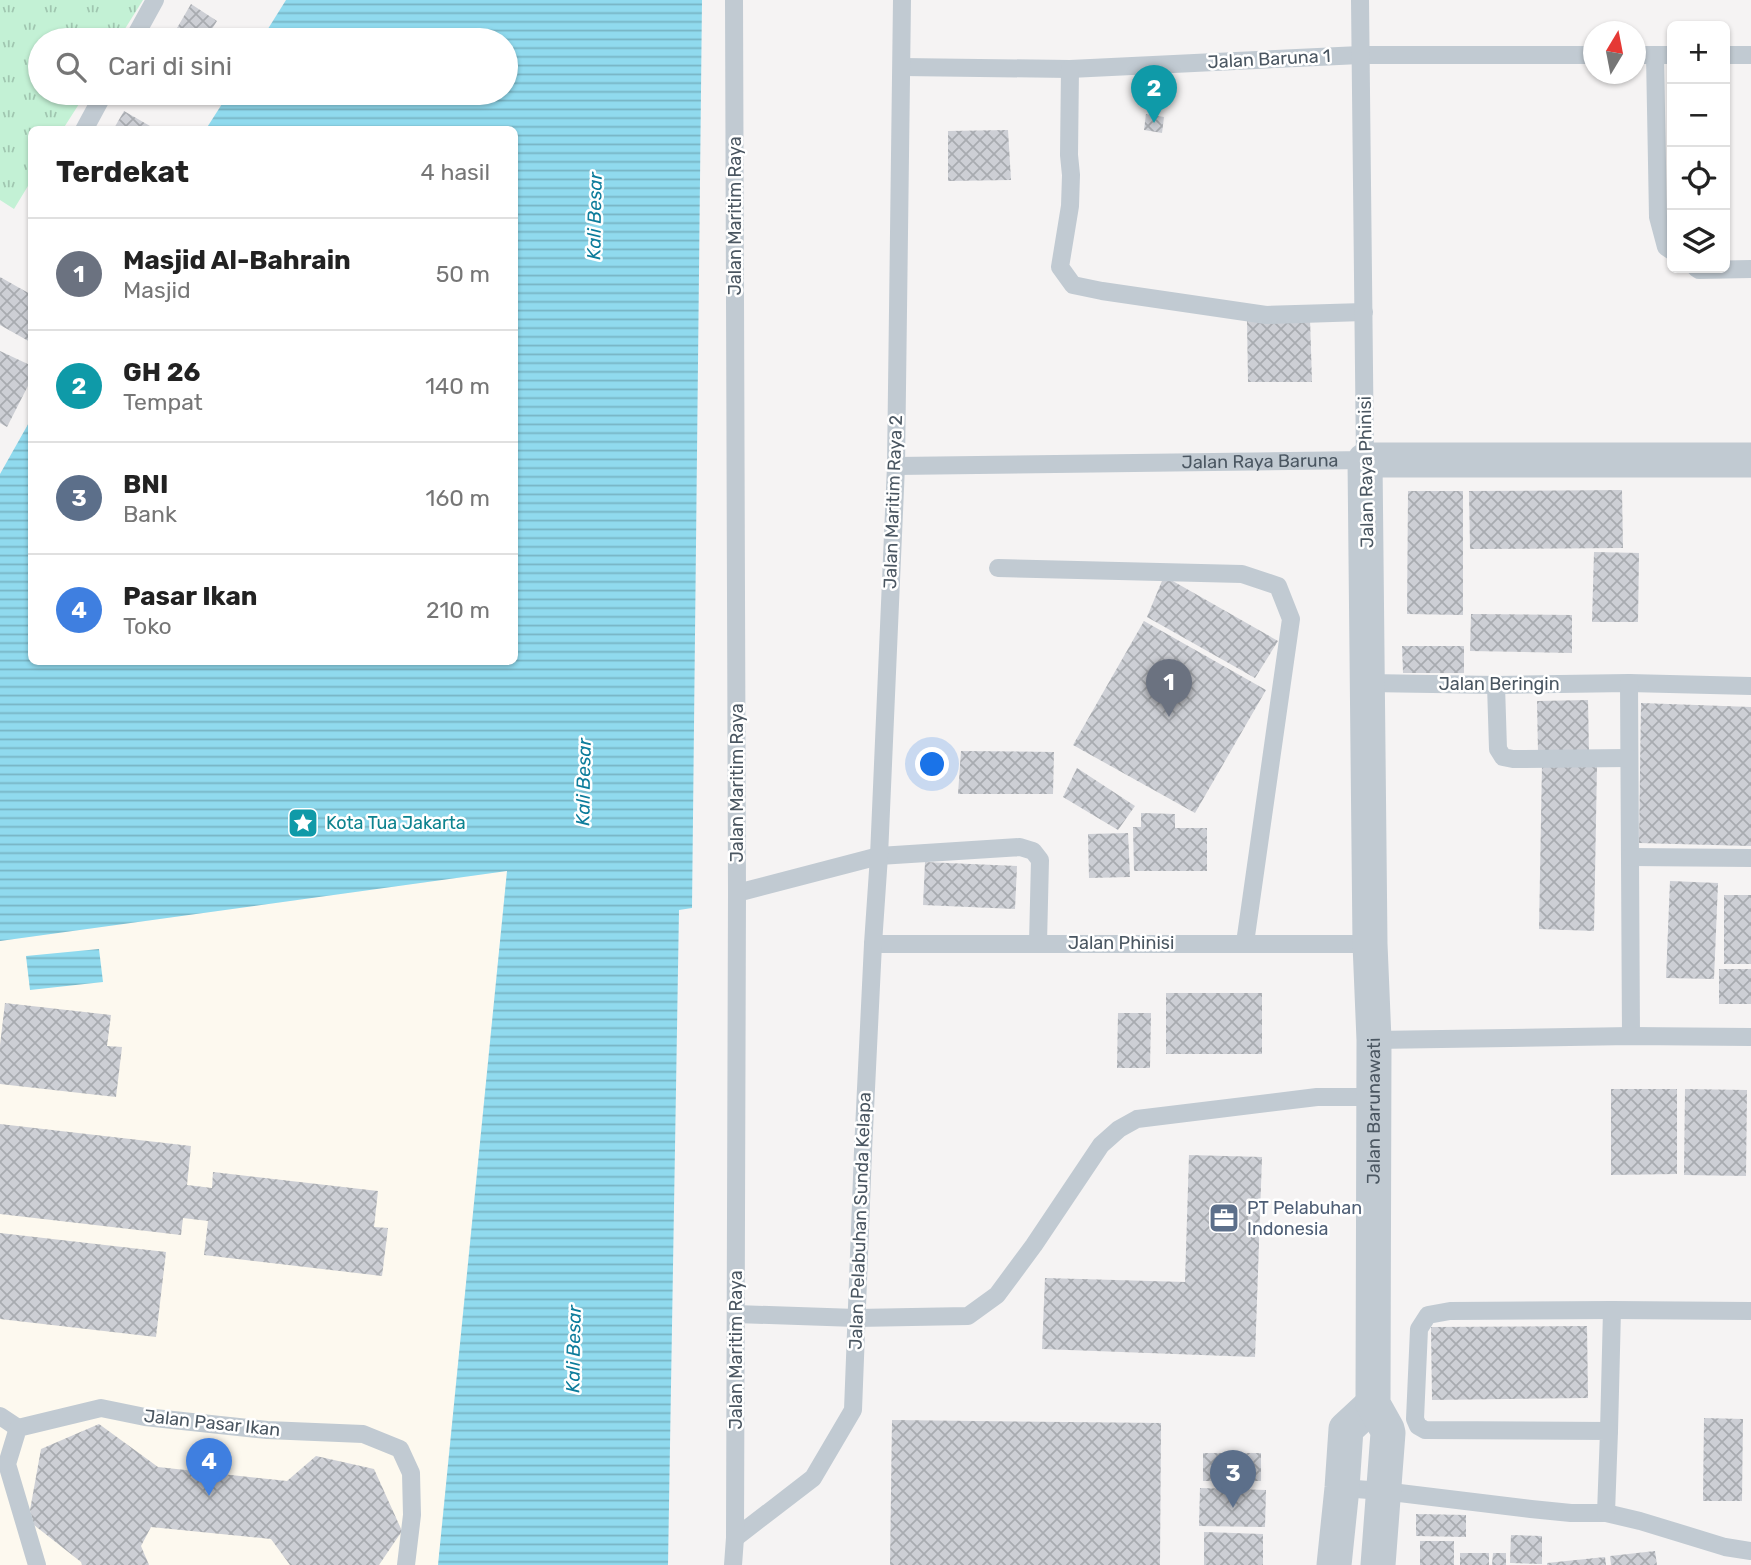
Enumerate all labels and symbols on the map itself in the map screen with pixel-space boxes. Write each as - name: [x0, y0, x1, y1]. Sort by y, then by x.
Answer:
- north arrow: [1583, 21, 1646, 84]
- street label: Jalan Baruna 1: [1207, 45, 1331, 73]
- pin: 2: [1131, 65, 1177, 123]
- street label: Jalan Maritim Raya: [724, 136, 746, 296]
- water label: Kali Besar: [582, 171, 607, 260]
- street label: Jalan Raya Phinisi: [1354, 396, 1378, 548]
- street label: Jalan Maritim Raya 2: [879, 415, 907, 589]
- street label: Jalan Raya Baruna: [1181, 449, 1339, 473]
- pin: 1: [1146, 659, 1192, 717]
- street label: Jalan Beringin: [1438, 673, 1560, 695]
- street label: Jalan Maritim Raya: [726, 703, 748, 863]
- water label: Kali Besar: [571, 737, 596, 826]
- your location: [915, 747, 949, 781]
- place icon: Kota Tua Jakarta: [286, 806, 320, 840]
- place label: Kota Tua Jakarta: [326, 812, 466, 834]
- street label: Jalan Phinisi: [1068, 932, 1174, 954]
- street label: Jalan Barunawati: [1363, 1037, 1385, 1185]
- street label: Jalan Pelabuhan Sunda Kelapa: [845, 1092, 875, 1350]
- place label: PT Pelabuhan Indonesia: [1247, 1197, 1362, 1240]
- office icon: PT Pelabuhan Indonesia: [1207, 1201, 1241, 1235]
- street label: Jalan Maritim Raya: [725, 1270, 747, 1430]
- water label: Kali Besar: [561, 1304, 586, 1393]
- street label: Jalan Pasar Ikan: [143, 1405, 281, 1441]
- pin: 4: [186, 1438, 232, 1496]
- pin: 3: [1210, 1450, 1256, 1508]

